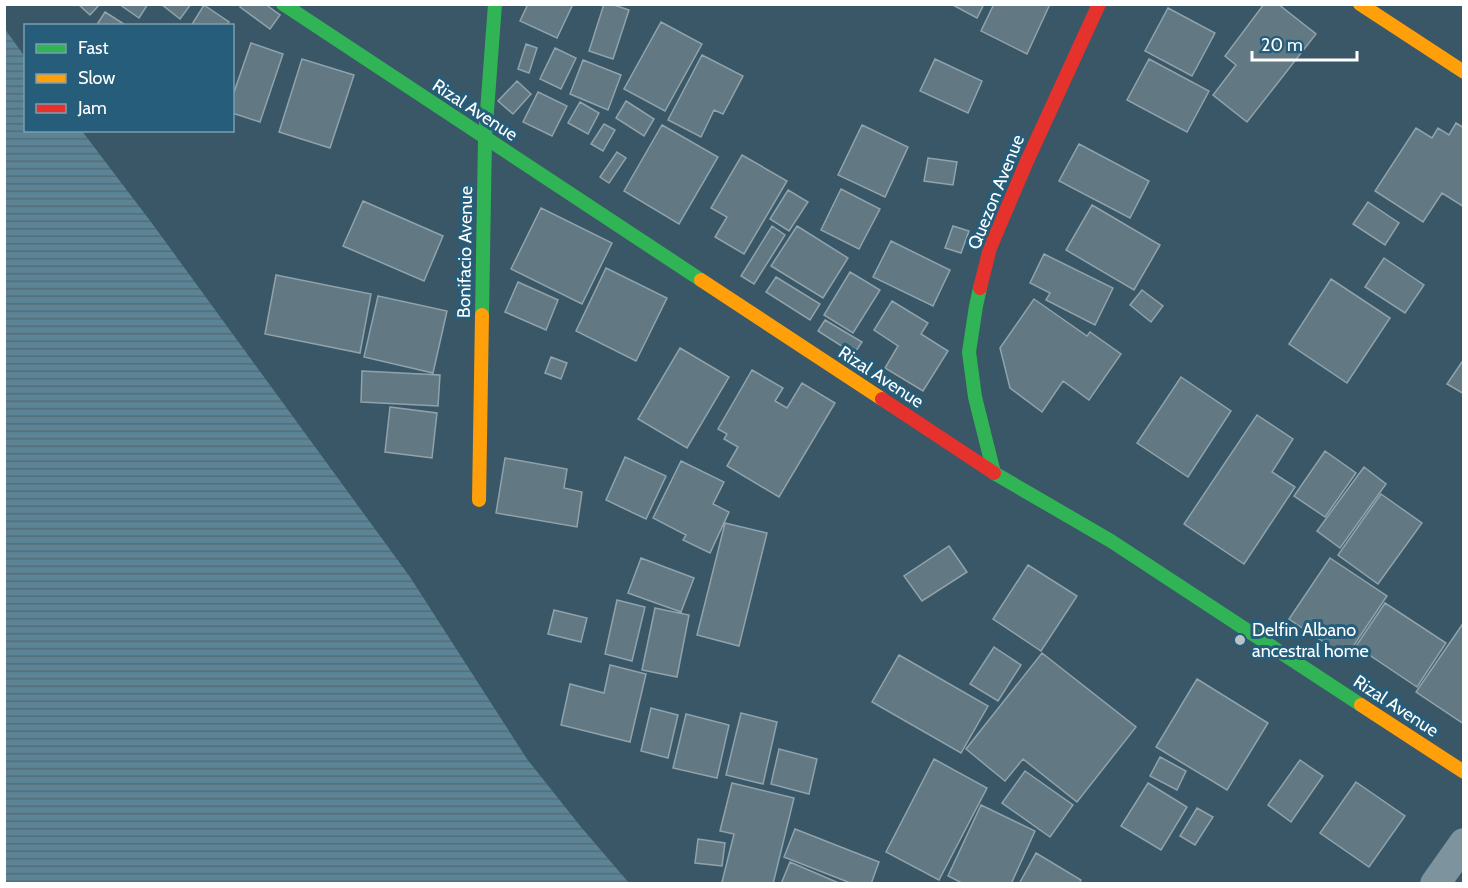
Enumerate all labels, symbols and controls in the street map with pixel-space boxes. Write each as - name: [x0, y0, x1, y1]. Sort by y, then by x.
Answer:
- legend: [24, 24, 234, 132]
- scale bar: [1252, 24, 1357, 62]
- text: 20 m: [1261, 34, 1303, 56]
- text: Fast: [78, 37, 109, 59]
- text: Slow: [78, 67, 115, 89]
- street label: Rizal Avenue: [428, 74, 522, 146]
- text: Jam: [77, 97, 107, 119]
- street label: Quezon Avenue: [963, 131, 1029, 253]
- street label: Bonifacio Avenue: [453, 186, 477, 318]
- street label: Rizal Avenue: [834, 341, 928, 413]
- place label: Delfin Albano ancestral home: [1252, 619, 1369, 662]
- marker: Delfin Albano ancestral home: [1233, 633, 1247, 647]
- street label: Rizal Avenue: [1349, 670, 1443, 742]

